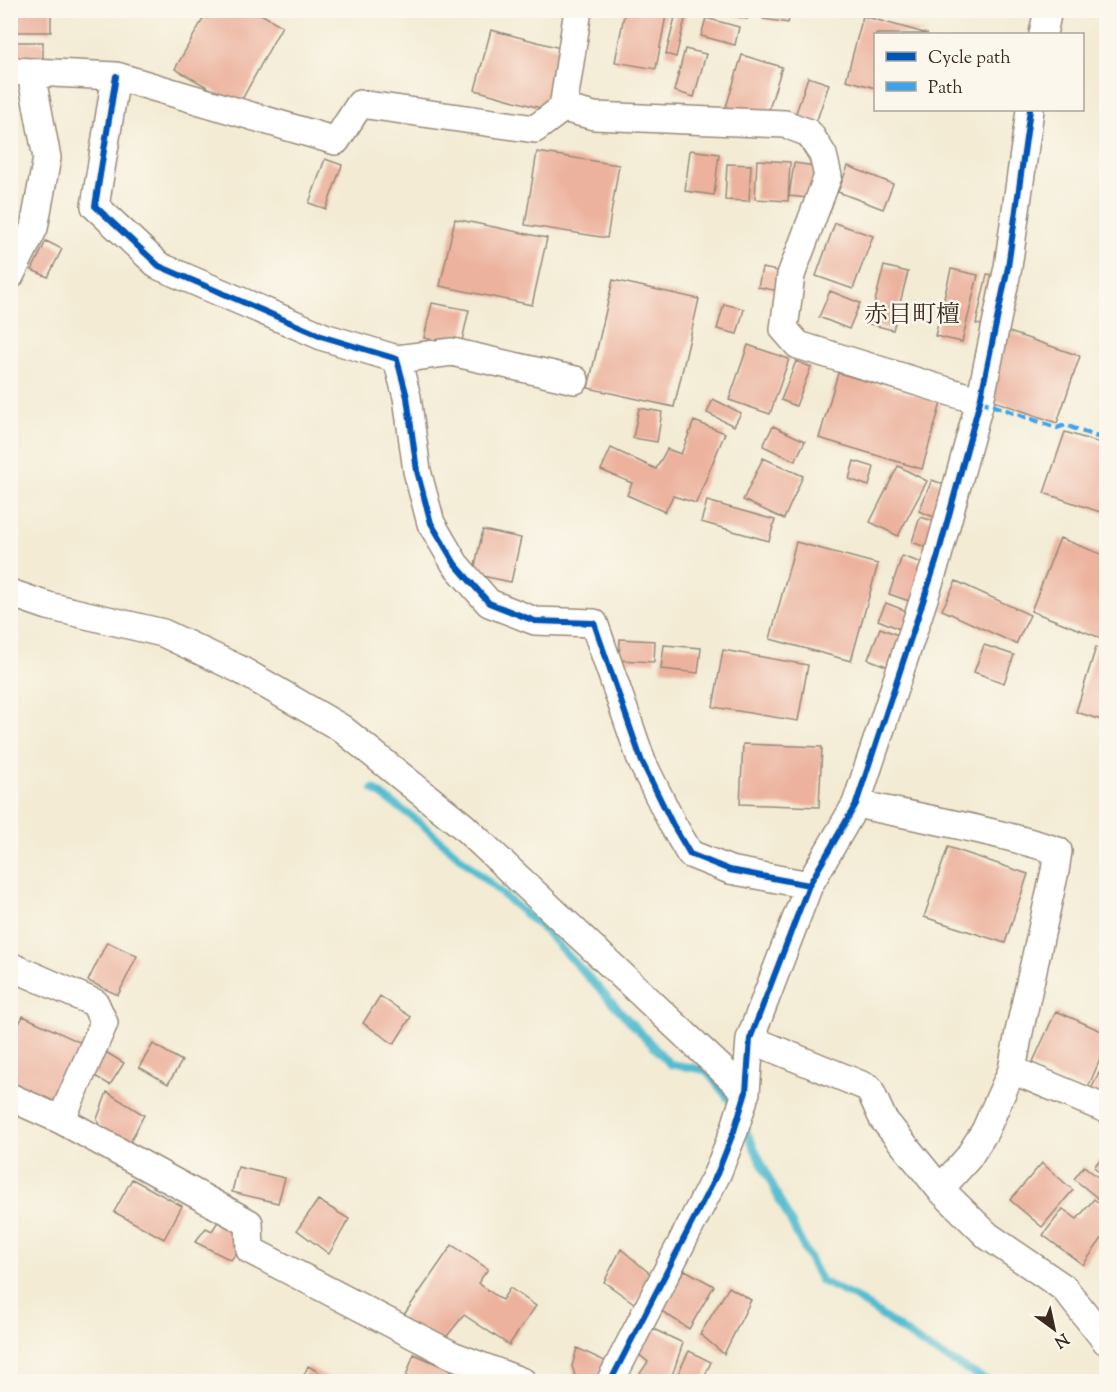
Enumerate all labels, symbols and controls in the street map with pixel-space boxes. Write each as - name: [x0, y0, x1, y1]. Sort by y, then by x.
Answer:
- legend: [874, 33, 1084, 111]
- text: Cycle path: [928, 46, 1011, 72]
- text: Path: [928, 76, 963, 102]
- district label: 赤目町檀: [864, 299, 960, 333]
- north arrow: [1024, 1299, 1084, 1359]
- text: N: [1049, 1326, 1072, 1353]

